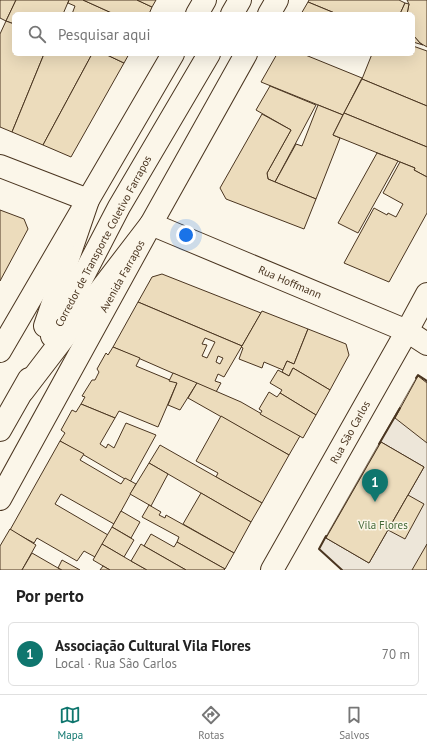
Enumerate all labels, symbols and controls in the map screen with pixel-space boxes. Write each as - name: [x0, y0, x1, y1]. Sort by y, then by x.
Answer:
- search box: [12, 12, 415, 56]
- icon: search: [26, 23, 48, 45]
- text: Pesquisar aqui: [58, 25, 150, 44]
- street label: Corredor de Transporte Coletivo Farrapos: [52, 153, 154, 329]
- your location: [176, 225, 196, 245]
- street label: Avenida Farrapos: [96, 237, 148, 315]
- street label: Rua Hoffmann: [256, 262, 324, 302]
- street label: Rua São Carlos: [327, 398, 373, 466]
- pin: 1: [362, 469, 388, 502]
- park label: Vila Flores: [357, 518, 408, 532]
- text: Por perto: [16, 585, 84, 607]
- text: Associação Cultural Vila Flores: [55, 636, 251, 655]
- text: 1: [26, 646, 34, 663]
- text: 70 m: [382, 646, 410, 663]
- text: Local · Rua São Carlos: [55, 655, 177, 672]
- tab: Mapa: [58, 704, 83, 742]
- tab: Rotas: [198, 704, 224, 742]
- tab: Salvos: [339, 704, 369, 742]

